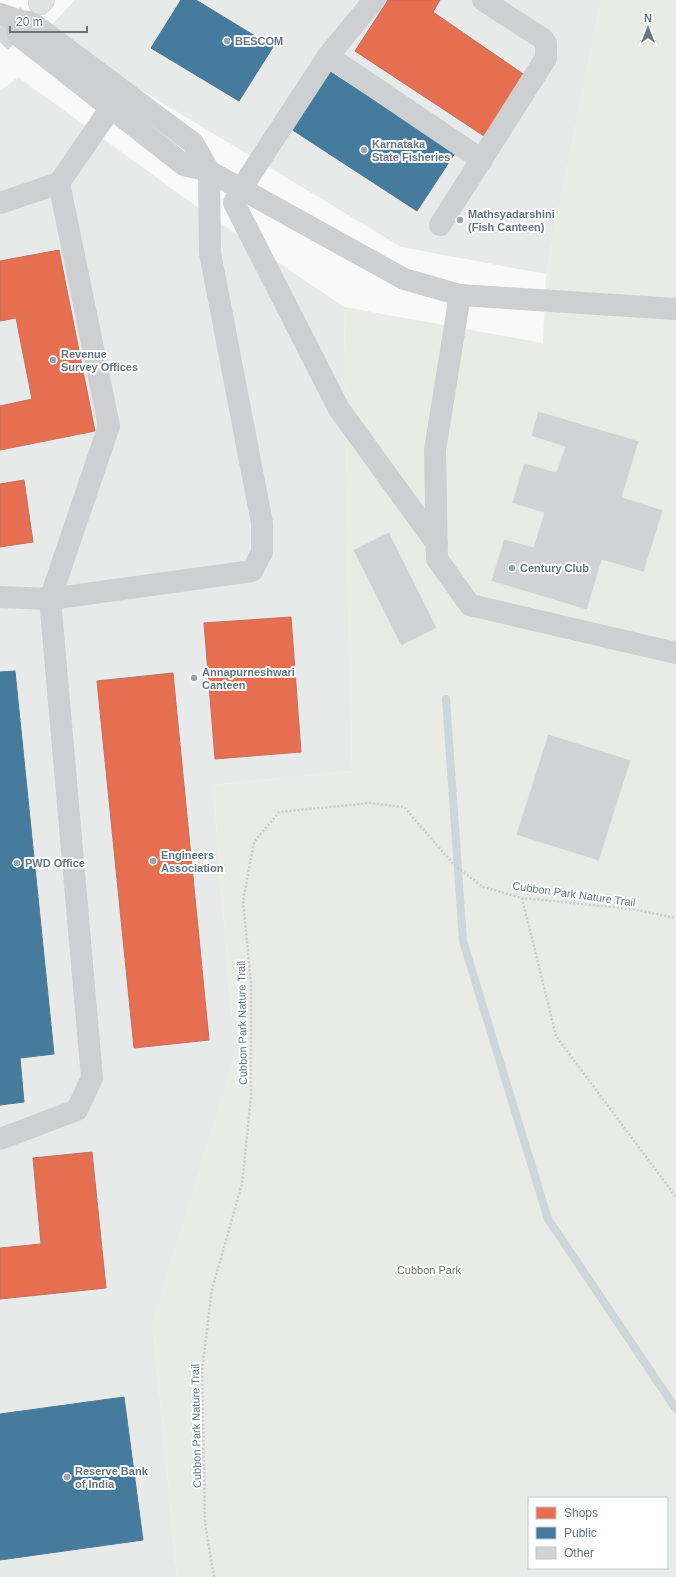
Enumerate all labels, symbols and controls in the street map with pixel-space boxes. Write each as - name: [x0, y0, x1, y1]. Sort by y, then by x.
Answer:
- scale bar: [10, 8, 87, 34]
- north arrow: [628, 8, 668, 48]
- text: N: [644, 12, 652, 24]
- text: 20 m: [16, 15, 43, 29]
- place label: BESCOM: [235, 35, 283, 47]
- marker: BESCOM: [222, 36, 232, 46]
- place label: Karnataka State Fisheries: [372, 138, 450, 163]
- marker: Karnataka State Fisheries: [359, 145, 369, 155]
- place label: Mathsyadarshini (Fish Canteen): [468, 208, 555, 233]
- marker: Mathsyadarshini (Fish Canteen): [455, 215, 465, 225]
- place label: Revenue Survey Offices: [61, 348, 138, 373]
- marker: Revenue Survey Offices: [48, 355, 58, 365]
- place label: Century Club: [520, 562, 589, 574]
- marker: Century Club: [507, 563, 517, 573]
- place label: Annapurneshwari Canteen: [202, 666, 295, 691]
- marker: Annapurneshwari Canteen: [189, 673, 199, 683]
- place label: Engineers Association: [161, 849, 224, 874]
- marker: Engineers Association: [148, 856, 158, 866]
- place label: PWD Office: [25, 857, 85, 869]
- marker: PWD Office: [12, 858, 22, 868]
- street label: Cubbon Park Nature Trail: [512, 879, 636, 909]
- street label: Cubbon Park Nature Trail: [235, 961, 249, 1085]
- park label: Cubbon Park: [397, 1264, 462, 1276]
- street label: Cubbon Park Nature Trail: [189, 1364, 203, 1488]
- place label: Reserve Bank of India: [75, 1465, 149, 1490]
- marker: Reserve Bank of India: [62, 1472, 72, 1482]
- legend: [528, 1497, 668, 1569]
- text: Shops: [564, 1506, 598, 1520]
- text: Public: [564, 1526, 597, 1540]
- text: Other: [564, 1546, 594, 1560]

